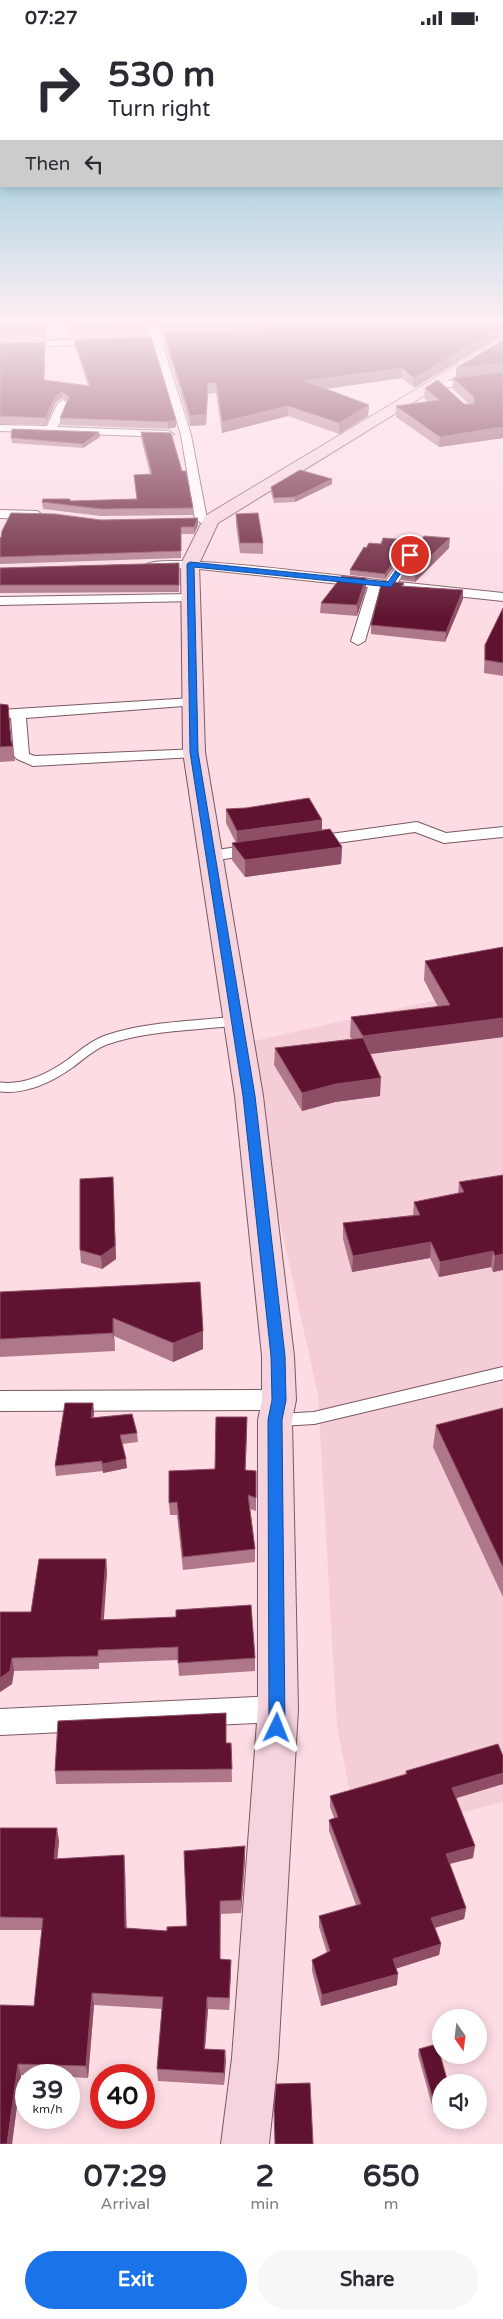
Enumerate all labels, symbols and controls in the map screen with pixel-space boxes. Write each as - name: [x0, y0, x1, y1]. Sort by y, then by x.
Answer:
- text: 07:27: [25, 7, 78, 29]
- text: 530 m: [108, 54, 215, 96]
- icon: right: [25, 55, 90, 120]
- text: Turn right: [108, 96, 210, 122]
- icon: left: [80, 150, 108, 178]
- text: Then: [25, 153, 70, 175]
- pin: [389, 534, 431, 576]
- icon: arrive: [396, 541, 424, 569]
- position arrow: [250, 1701, 302, 1753]
- north arrow: [432, 2009, 488, 2064]
- map controls: [432, 2009, 487, 2129]
- speed limit sign: 40: [90, 2064, 155, 2129]
- button: sound: [432, 2074, 487, 2129]
- text: 39: [32, 2075, 63, 2105]
- text: km/h: [32, 2102, 63, 2116]
- text: 07:29: [84, 2158, 167, 2195]
- text: 2: [255, 2158, 274, 2195]
- text: 650: [363, 2158, 419, 2195]
- text: Arrival: [101, 2194, 150, 2214]
- text: min: [251, 2194, 279, 2214]
- text: m: [384, 2194, 398, 2214]
- button: Exit: [25, 2251, 247, 2309]
- button: Share: [257, 2251, 478, 2309]

